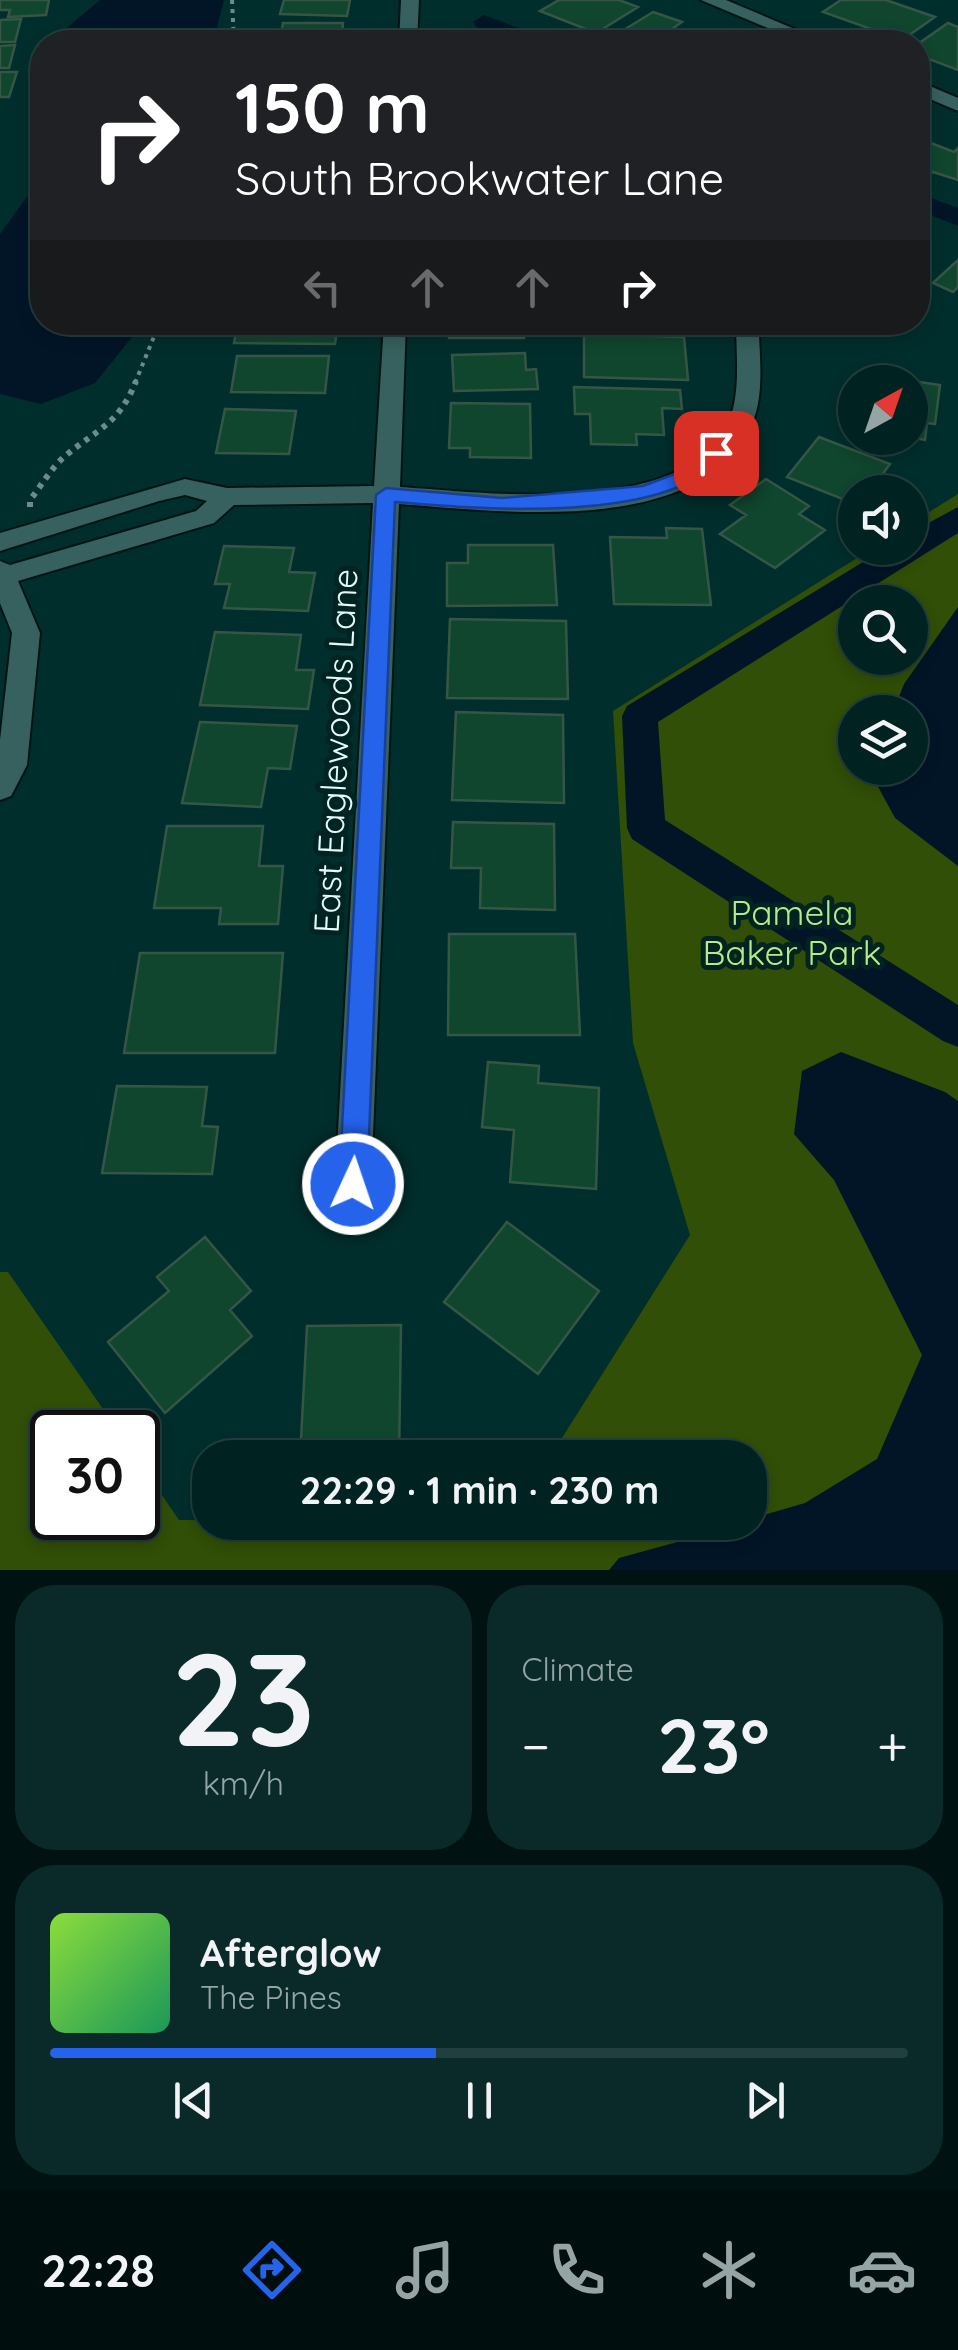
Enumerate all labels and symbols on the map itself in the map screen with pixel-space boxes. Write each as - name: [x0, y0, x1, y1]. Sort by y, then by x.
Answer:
- north arrow: [838, 365, 928, 455]
- pin: [674, 411, 759, 496]
- street label: East Eaglewoods Lane: [303, 568, 367, 934]
- park label: Pamela Baker Park: [703, 890, 881, 974]
- position arrow: [301, 1132, 405, 1236]
- speed limit sign: 30: [30, 1410, 160, 1540]

